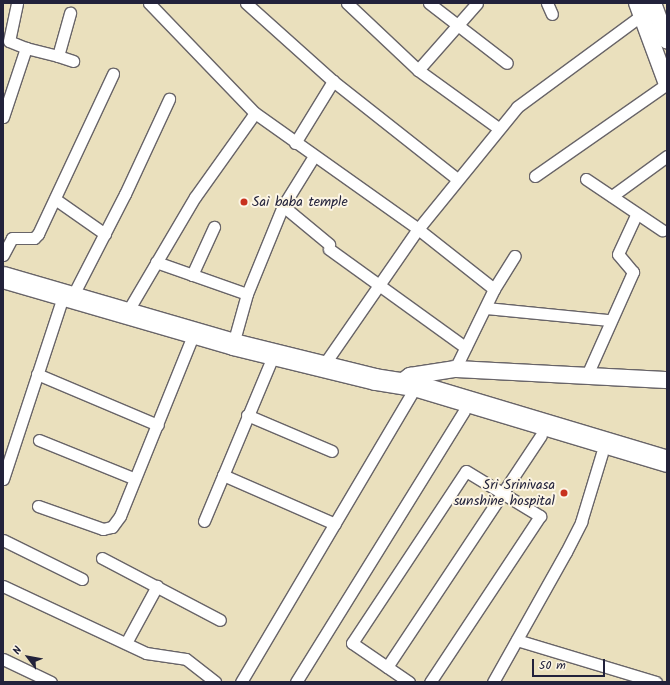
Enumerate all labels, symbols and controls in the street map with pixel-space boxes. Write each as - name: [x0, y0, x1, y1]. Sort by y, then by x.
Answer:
- place label: Sai baba temple: [252, 194, 348, 210]
- marker: Sai baba temple: [239, 197, 249, 207]
- place label: Sri Srinivasa sunshine hospital: [453, 477, 555, 510]
- marker: Sri Srinivasa sunshine hospital: [558, 487, 570, 499]
- north arrow: [8, 637, 48, 677]
- text: N: [8, 643, 27, 658]
- scale bar: [534, 651, 607, 677]
- text: 50 m: [539, 656, 566, 675]

